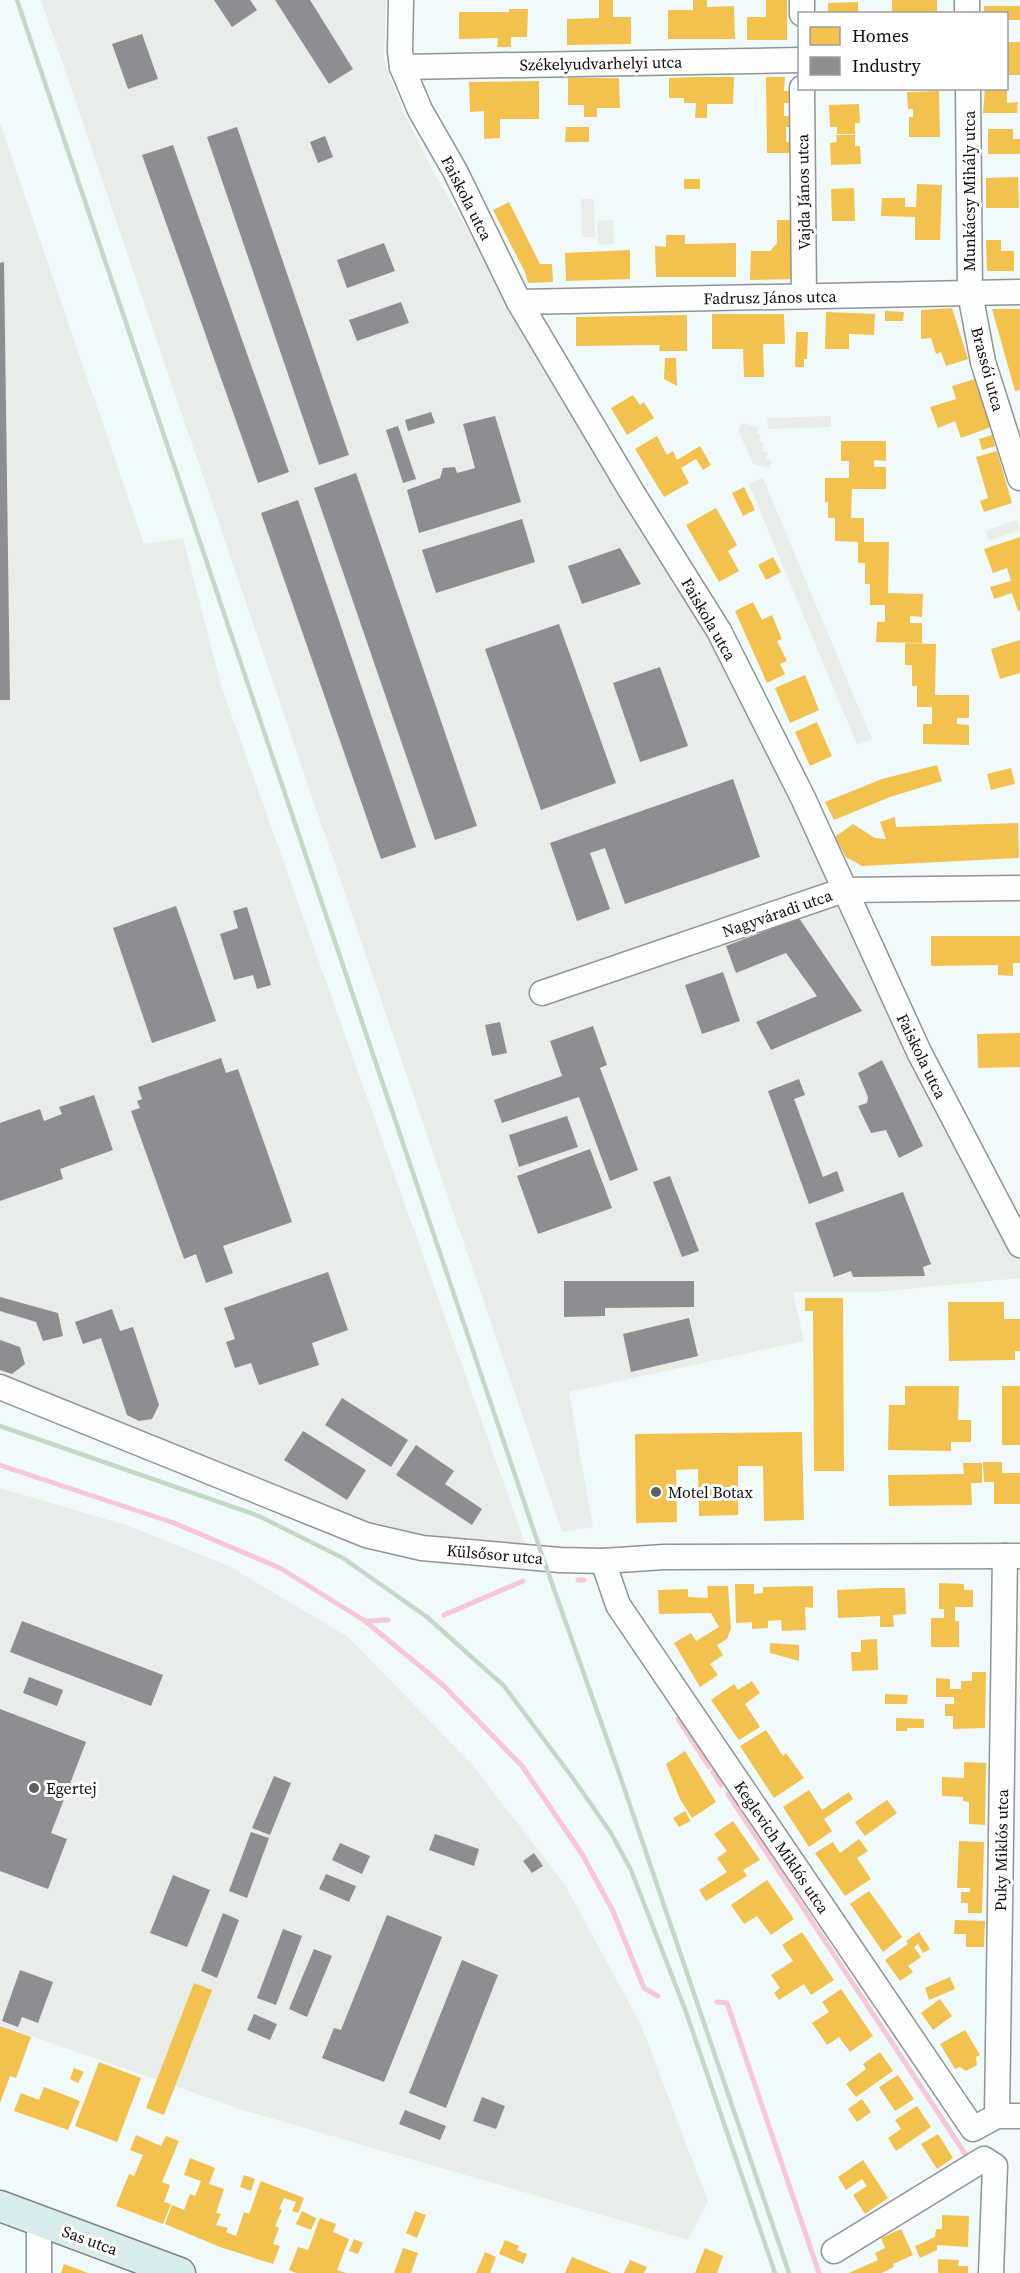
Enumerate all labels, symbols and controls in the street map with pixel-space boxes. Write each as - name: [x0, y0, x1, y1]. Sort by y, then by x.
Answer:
- legend: [798, 12, 1008, 90]
- text: Homes: [852, 23, 909, 48]
- street label: Székelyudvarhelyi utca: [519, 51, 683, 75]
- text: Industry: [852, 53, 922, 78]
- street label: Munkácsy Mihály utca: [958, 110, 980, 271]
- street label: Vajda János utca: [791, 133, 815, 250]
- street label: Faiskola utca: [436, 152, 498, 245]
- street label: Fadrusz János utca: [703, 285, 838, 309]
- street label: Brassói utca: [966, 324, 1010, 414]
- street label: Faiskola utca: [676, 574, 742, 665]
- street label: Nagyváradi utca: [719, 884, 836, 942]
- street label: Faiskola utca: [892, 1010, 952, 1103]
- place label: Motel Botax: [668, 1481, 753, 1503]
- marker: Motel Botax: [649, 1485, 663, 1499]
- street label: Külsősor utca: [446, 1539, 545, 1569]
- street label: Keglevich Miklós utca: [729, 1776, 835, 1918]
- place label: Egertej: [46, 1777, 97, 1799]
- marker: Egertej: [27, 1781, 41, 1795]
- street label: Puky Miklós utca: [989, 1788, 1013, 1911]
- street label: Sas utca: [59, 2220, 122, 2260]

